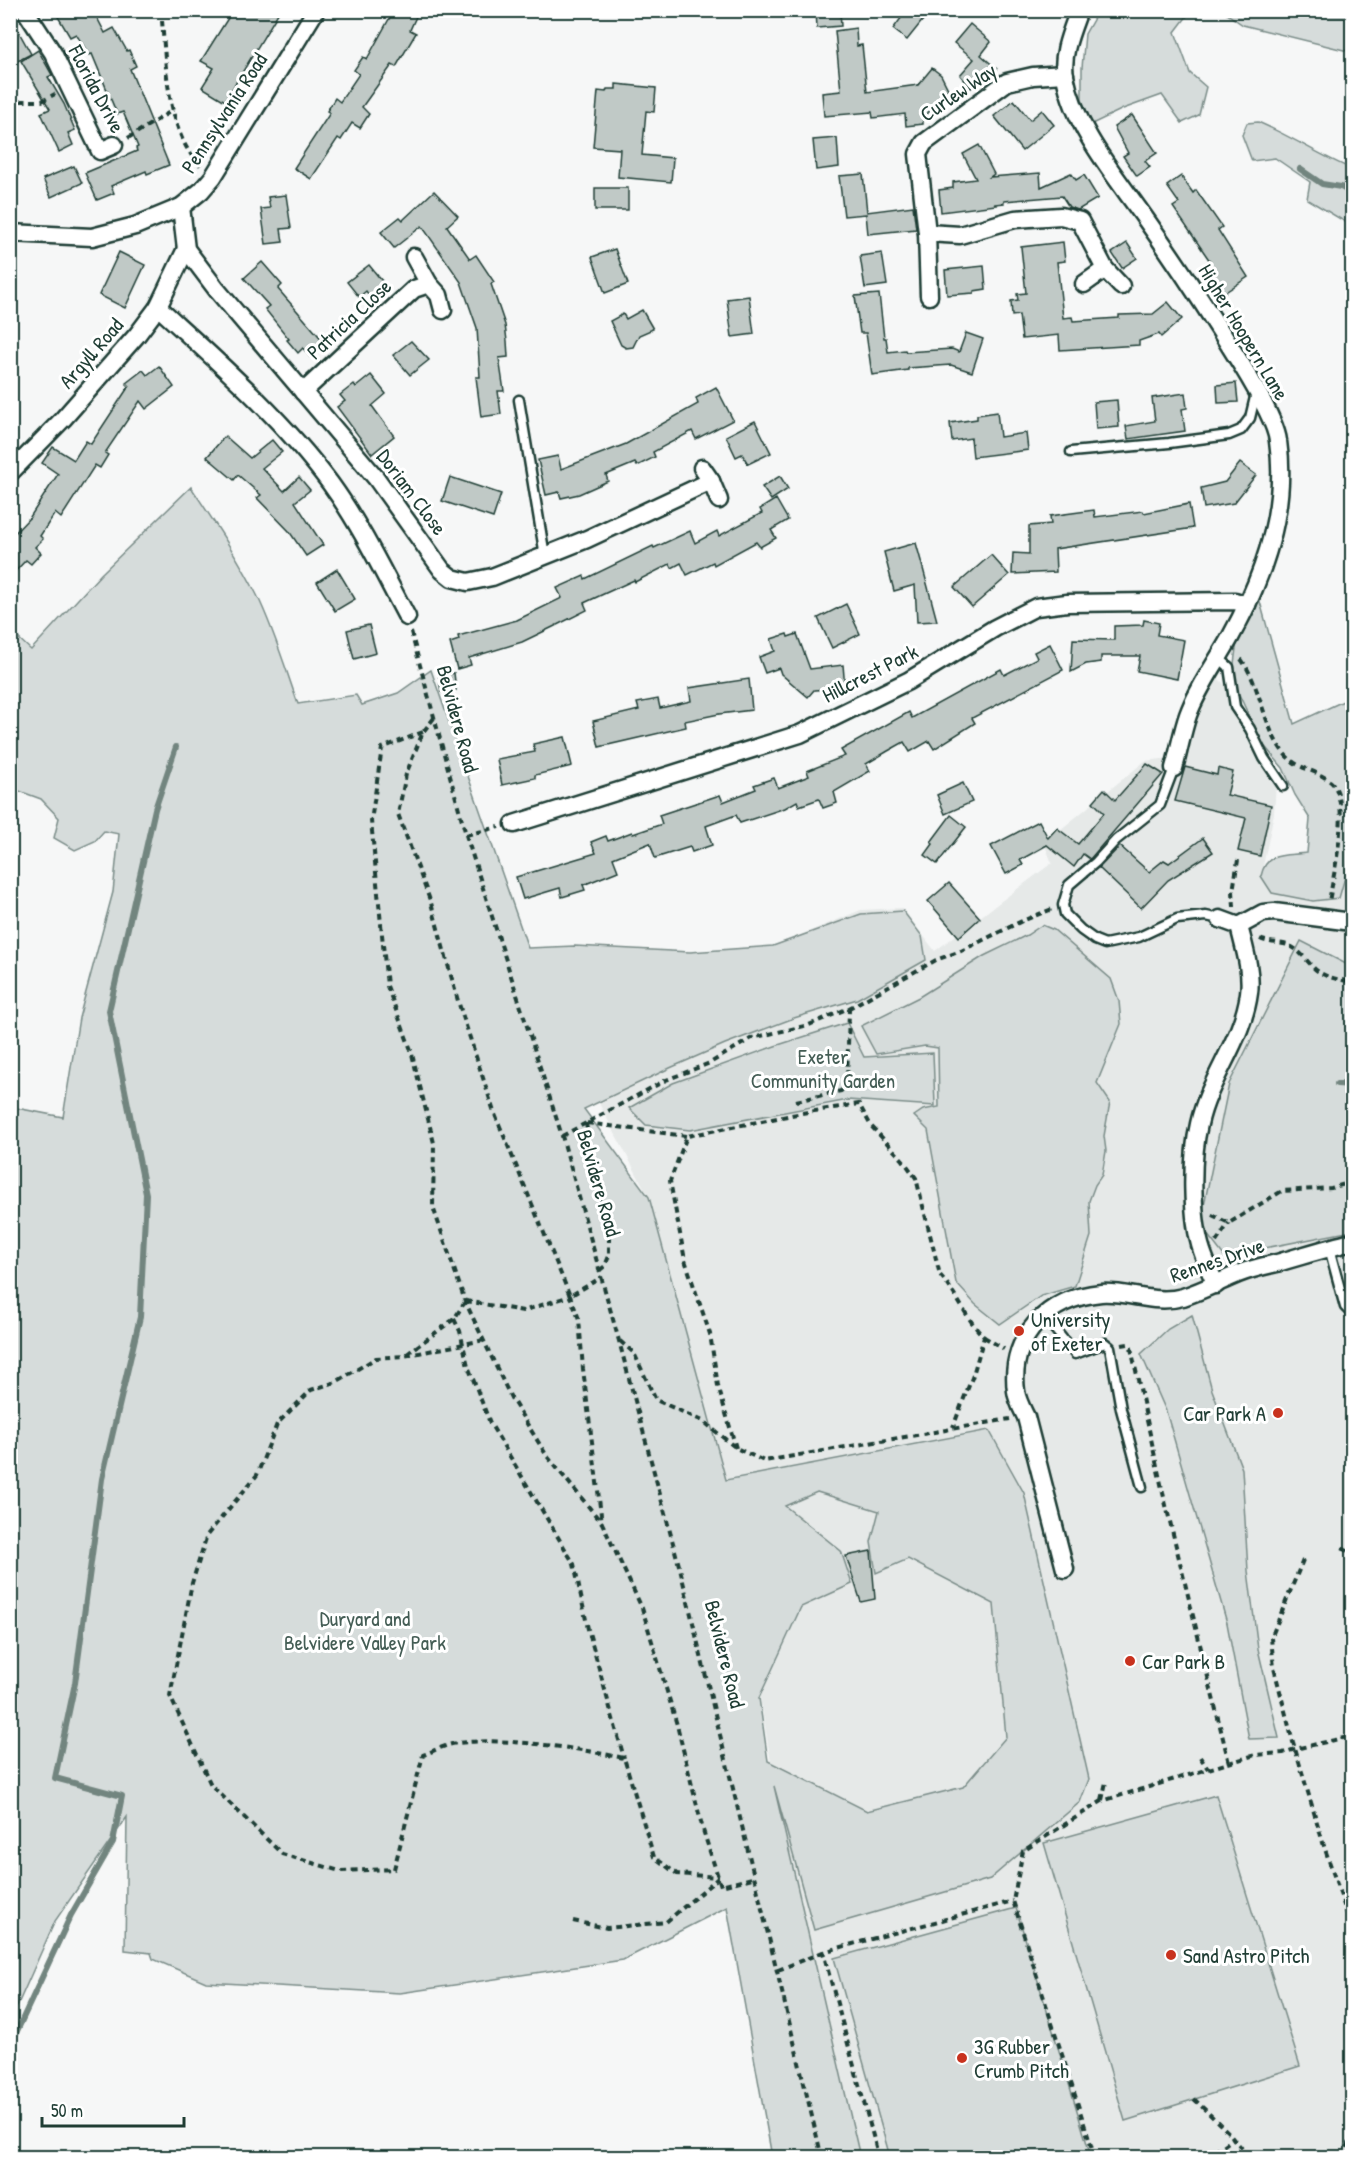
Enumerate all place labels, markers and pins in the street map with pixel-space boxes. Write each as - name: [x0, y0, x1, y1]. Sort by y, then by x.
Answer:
- place label: University of Exeter: [1031, 1305, 1111, 1358]
- marker: University of Exeter: [1012, 1324, 1026, 1338]
- place label: Car Park A: [1183, 1399, 1266, 1428]
- marker: Car Park A: [1271, 1406, 1285, 1420]
- place label: Car Park B: [1142, 1647, 1225, 1676]
- marker: Car Park B: [1123, 1654, 1137, 1668]
- place label: Sand Astro Pitch: [1183, 1941, 1309, 1970]
- marker: Sand Astro Pitch: [1164, 1948, 1178, 1962]
- place label: 3G Rubber Crumb Pitch: [974, 2032, 1069, 2085]
- marker: 3G Rubber Crumb Pitch: [955, 2051, 969, 2065]

